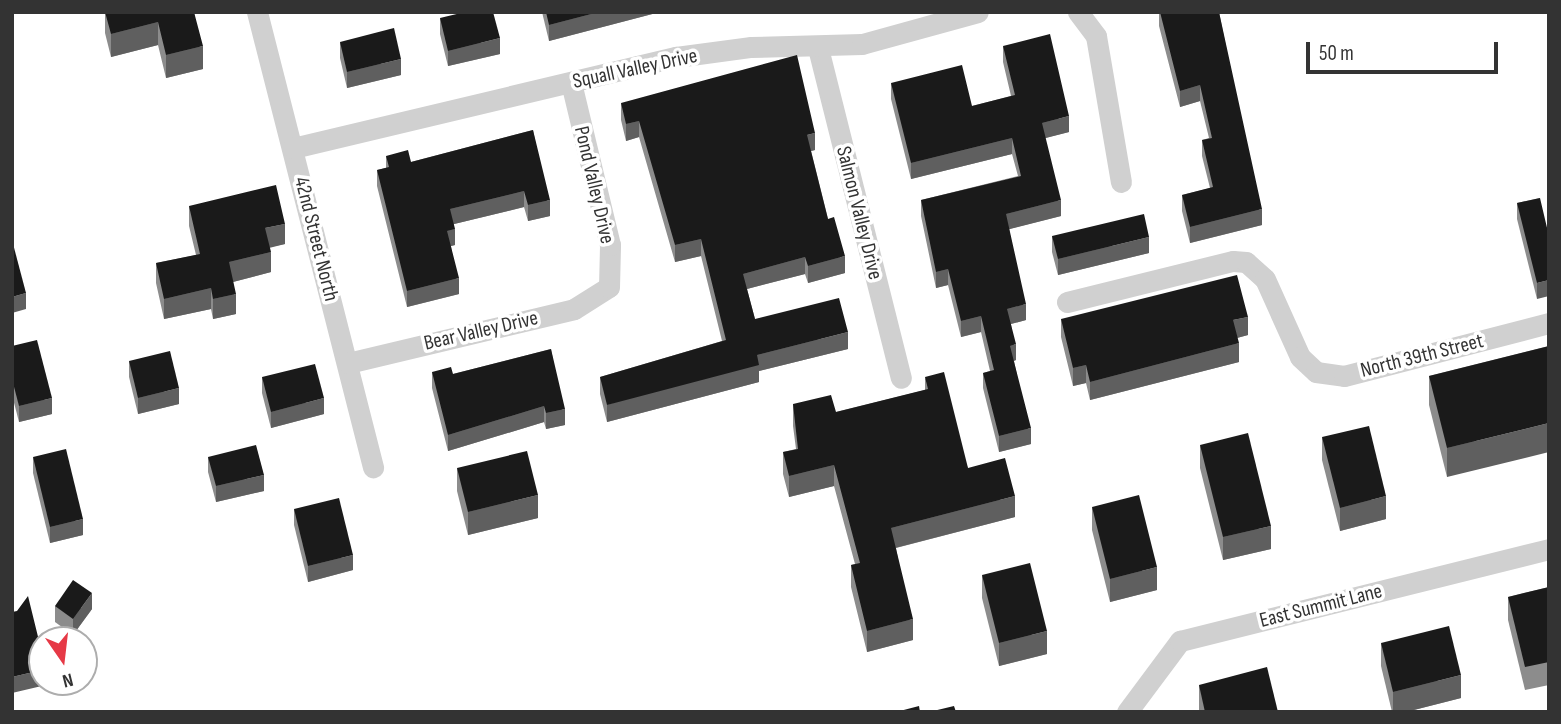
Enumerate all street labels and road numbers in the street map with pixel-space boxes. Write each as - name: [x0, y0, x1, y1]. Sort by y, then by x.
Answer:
- street label: Squall Valley Drive: [570, 43, 700, 95]
- street label: Pond Valley Drive: [568, 124, 620, 246]
- street label: Salmon Valley Drive: [830, 144, 888, 282]
- street label: 42nd Street North: [288, 174, 344, 304]
- street label: Bear Valley Drive: [421, 306, 541, 356]
- street label: North 39th Street: [1358, 329, 1486, 383]
- street label: East Summit Lane: [1257, 579, 1385, 633]

